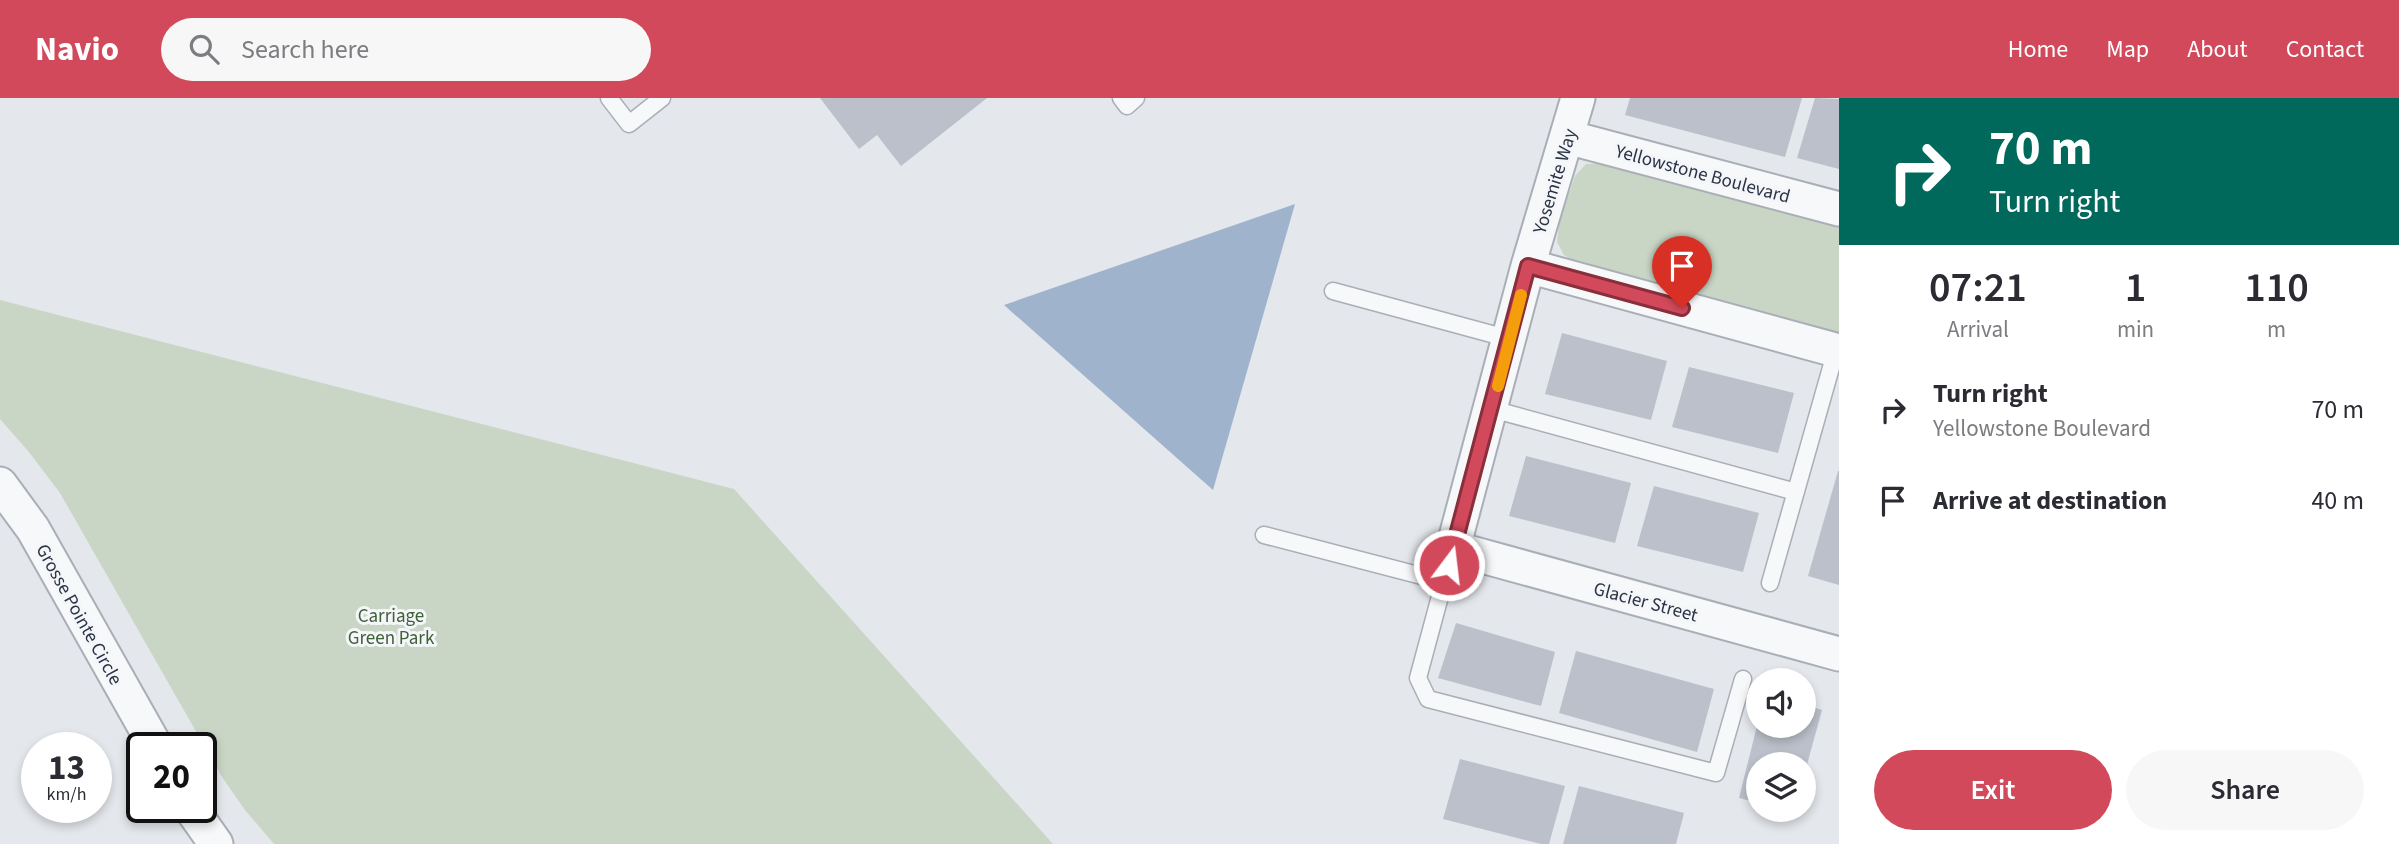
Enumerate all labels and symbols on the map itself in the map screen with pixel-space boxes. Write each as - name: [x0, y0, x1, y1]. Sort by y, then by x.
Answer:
- street label: Yosemite Way: [1526, 125, 1584, 238]
- street label: Yellowstone Boulevard: [1611, 138, 1793, 211]
- pin: [1652, 236, 1712, 308]
- position arrow: [1412, 528, 1486, 602]
- street label: Grosse Pointe Circle: [29, 539, 129, 690]
- street label: Glacier Street: [1590, 576, 1701, 629]
- park label: Carriage Green Park: [348, 603, 435, 652]
- speed limit sign: 20: [126, 732, 217, 823]

